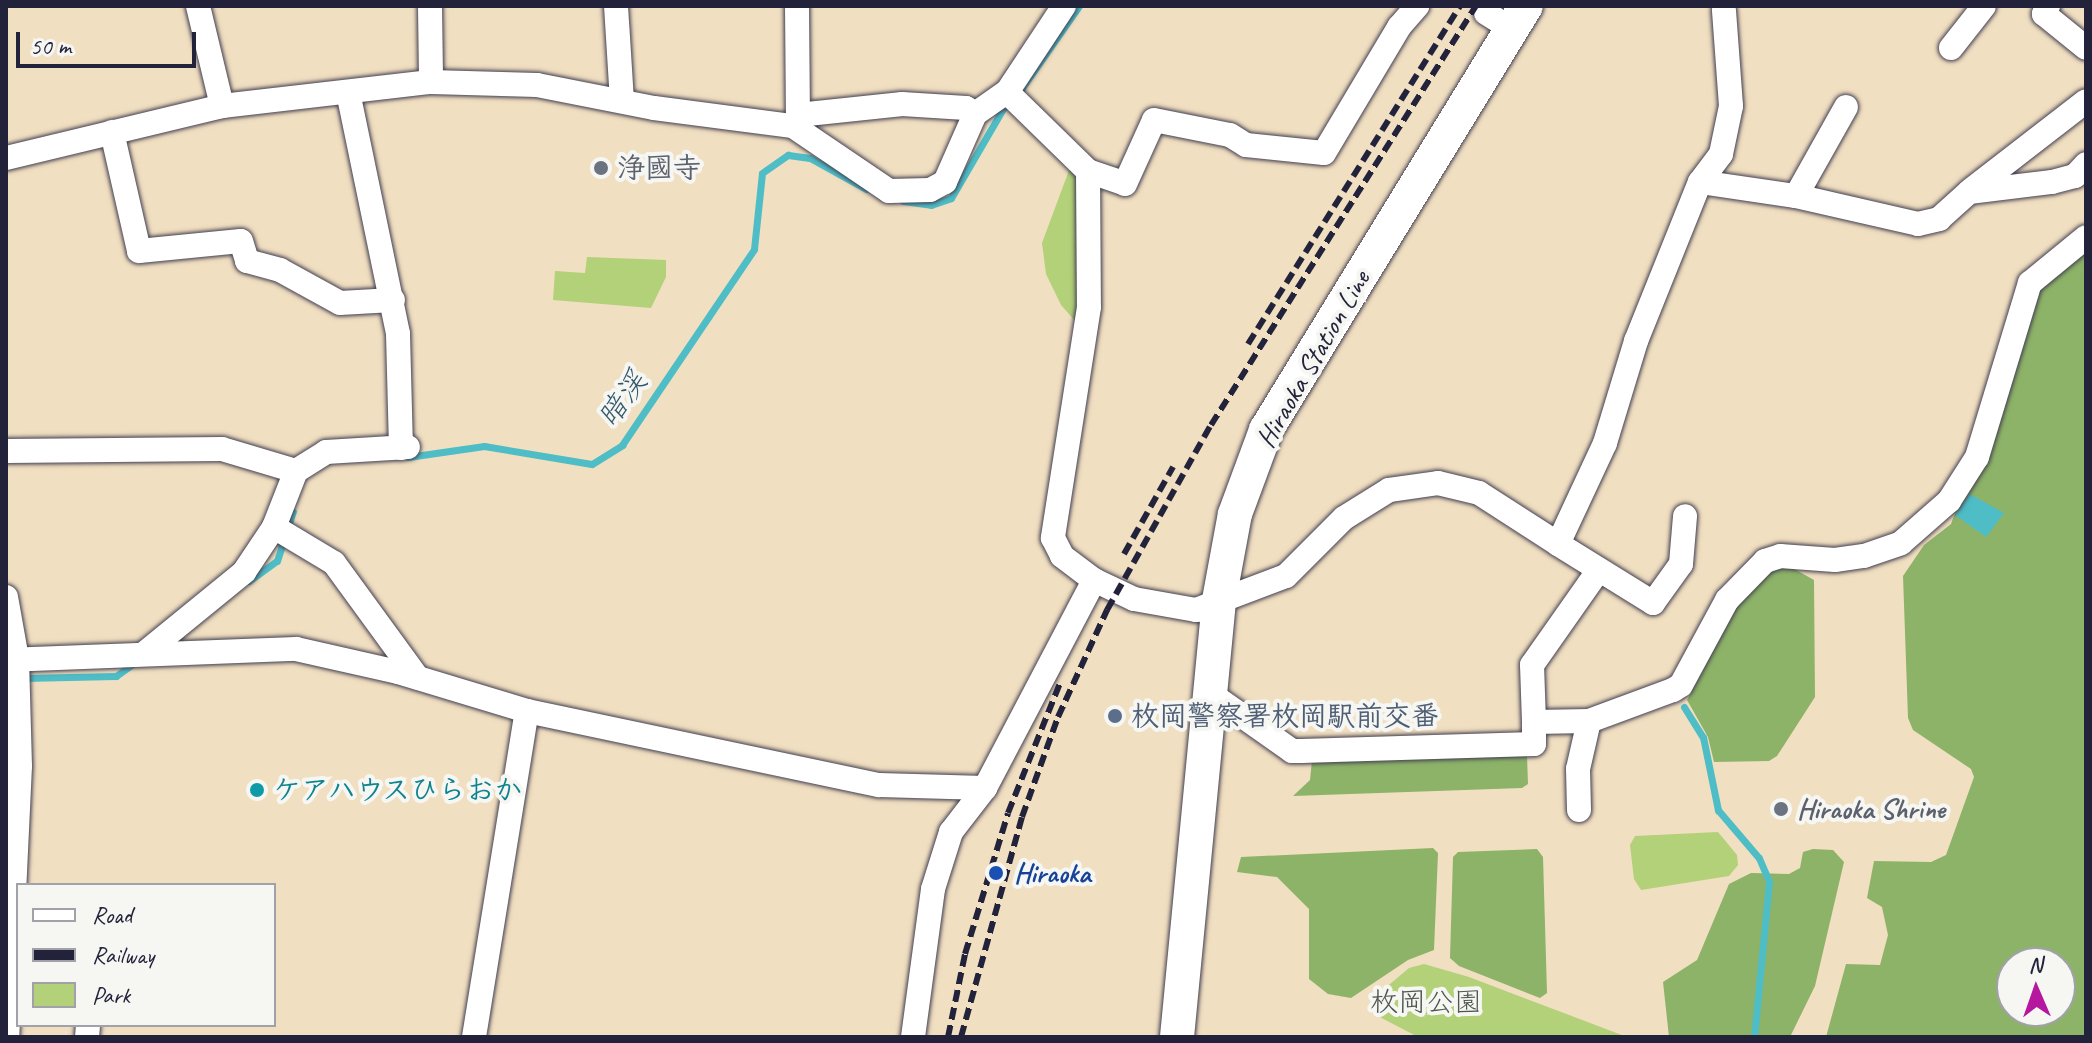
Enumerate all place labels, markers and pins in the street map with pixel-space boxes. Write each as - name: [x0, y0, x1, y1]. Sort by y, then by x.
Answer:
- place label: 浄國寺: [617, 151, 701, 185]
- marker: 浄國寺: [592, 159, 610, 177]
- place label: 枚岡警察署枚岡駅前交番: [1131, 699, 1439, 733]
- marker: 枚岡警察署枚岡駅前交番: [1106, 707, 1124, 725]
- place label: ケアハウスひらおか: [273, 773, 525, 807]
- marker: ケアハウスひらおか: [248, 781, 266, 799]
- place label: Hiraoka Shrine: [1797, 792, 1946, 826]
- marker: Hiraoka Shrine: [1772, 800, 1790, 818]
- place label: Hiraoka: [1014, 856, 1090, 890]
- marker: Hiraoka: [985, 862, 1007, 884]

